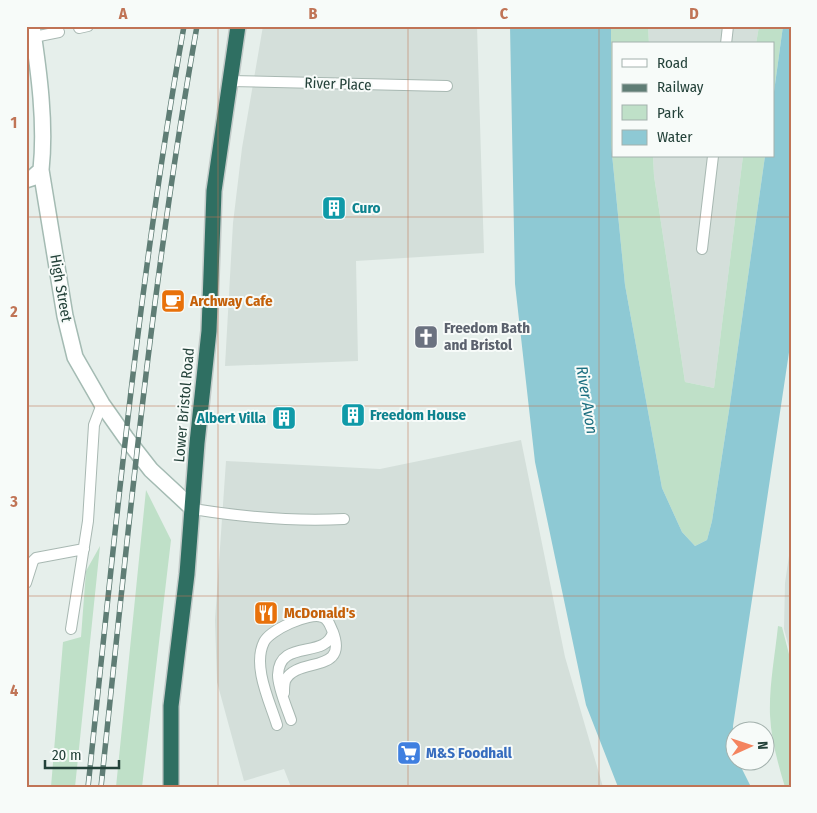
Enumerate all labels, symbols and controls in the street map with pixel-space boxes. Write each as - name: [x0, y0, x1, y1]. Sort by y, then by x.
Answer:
- text: A: [118, 4, 128, 23]
- text: B: [309, 4, 318, 23]
- text: C: [500, 4, 509, 23]
- text: D: [689, 4, 699, 23]
- legend: [612, 42, 774, 158]
- text: Road: [657, 54, 688, 72]
- street label: River Place: [304, 74, 372, 94]
- text: Railway: [657, 78, 704, 96]
- text: Park: [657, 104, 684, 122]
- text: 1: [11, 113, 17, 132]
- text: Water: [657, 128, 693, 146]
- building icon: Curo: [321, 195, 347, 221]
- place label: Curo: [352, 199, 381, 217]
- street label: High Street: [46, 253, 76, 323]
- cafe icon: Archway Cafe: [160, 288, 186, 314]
- place label: Archway Cafe: [189, 292, 273, 310]
- text: 2: [9, 302, 18, 321]
- place label: Freedom Bath and Bristol: [444, 319, 530, 354]
- church icon: Freedom Bath and Bristol: [413, 324, 439, 350]
- street label: Lower Bristol Road: [170, 347, 198, 463]
- water label: River Avon: [572, 365, 602, 435]
- building icon: Freedom House: [340, 402, 366, 428]
- building icon: Albert Villa: [271, 405, 297, 431]
- place label: Freedom House: [370, 406, 467, 424]
- place label: Albert Villa: [196, 409, 267, 427]
- text: 3: [9, 492, 18, 511]
- restaurant icon: McDonald's: [253, 600, 279, 626]
- place label: McDonald's: [284, 604, 356, 622]
- text: 4: [10, 681, 18, 700]
- north arrow: [724, 720, 774, 770]
- scale bar: [45, 738, 119, 770]
- supermarket icon: M&S Foodhall: [396, 740, 422, 766]
- text: N: [754, 741, 771, 750]
- place label: M&S Foodhall: [426, 744, 513, 762]
- text: 20 m: [52, 746, 82, 764]

